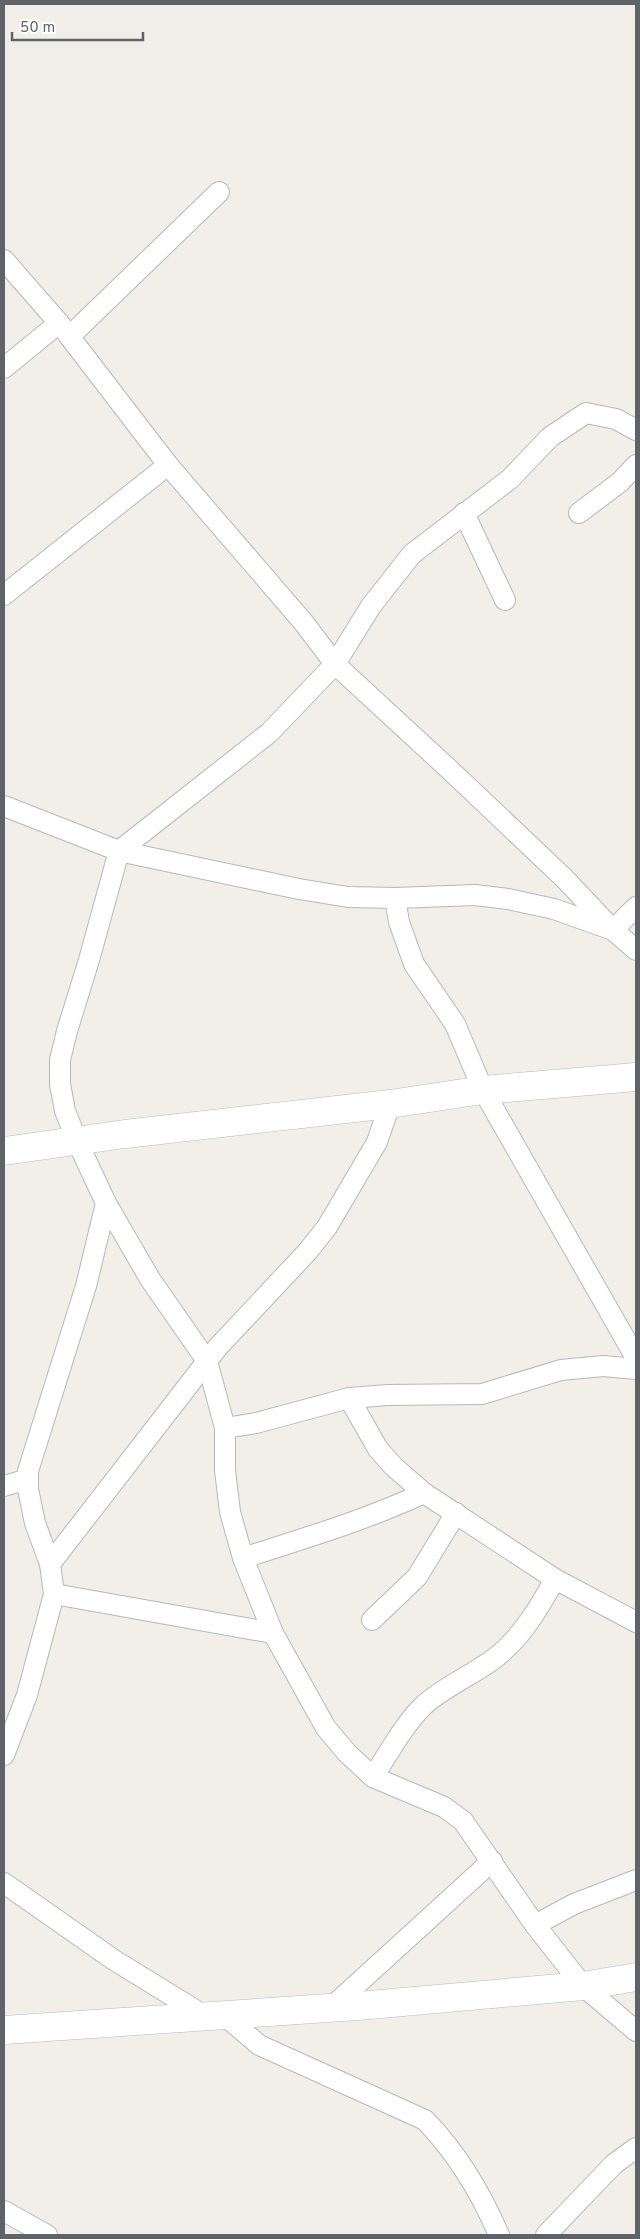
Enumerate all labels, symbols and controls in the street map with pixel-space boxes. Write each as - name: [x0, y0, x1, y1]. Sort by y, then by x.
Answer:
- scale bar: [12, 10, 144, 42]
- text: 50 m: [20, 19, 55, 38]

